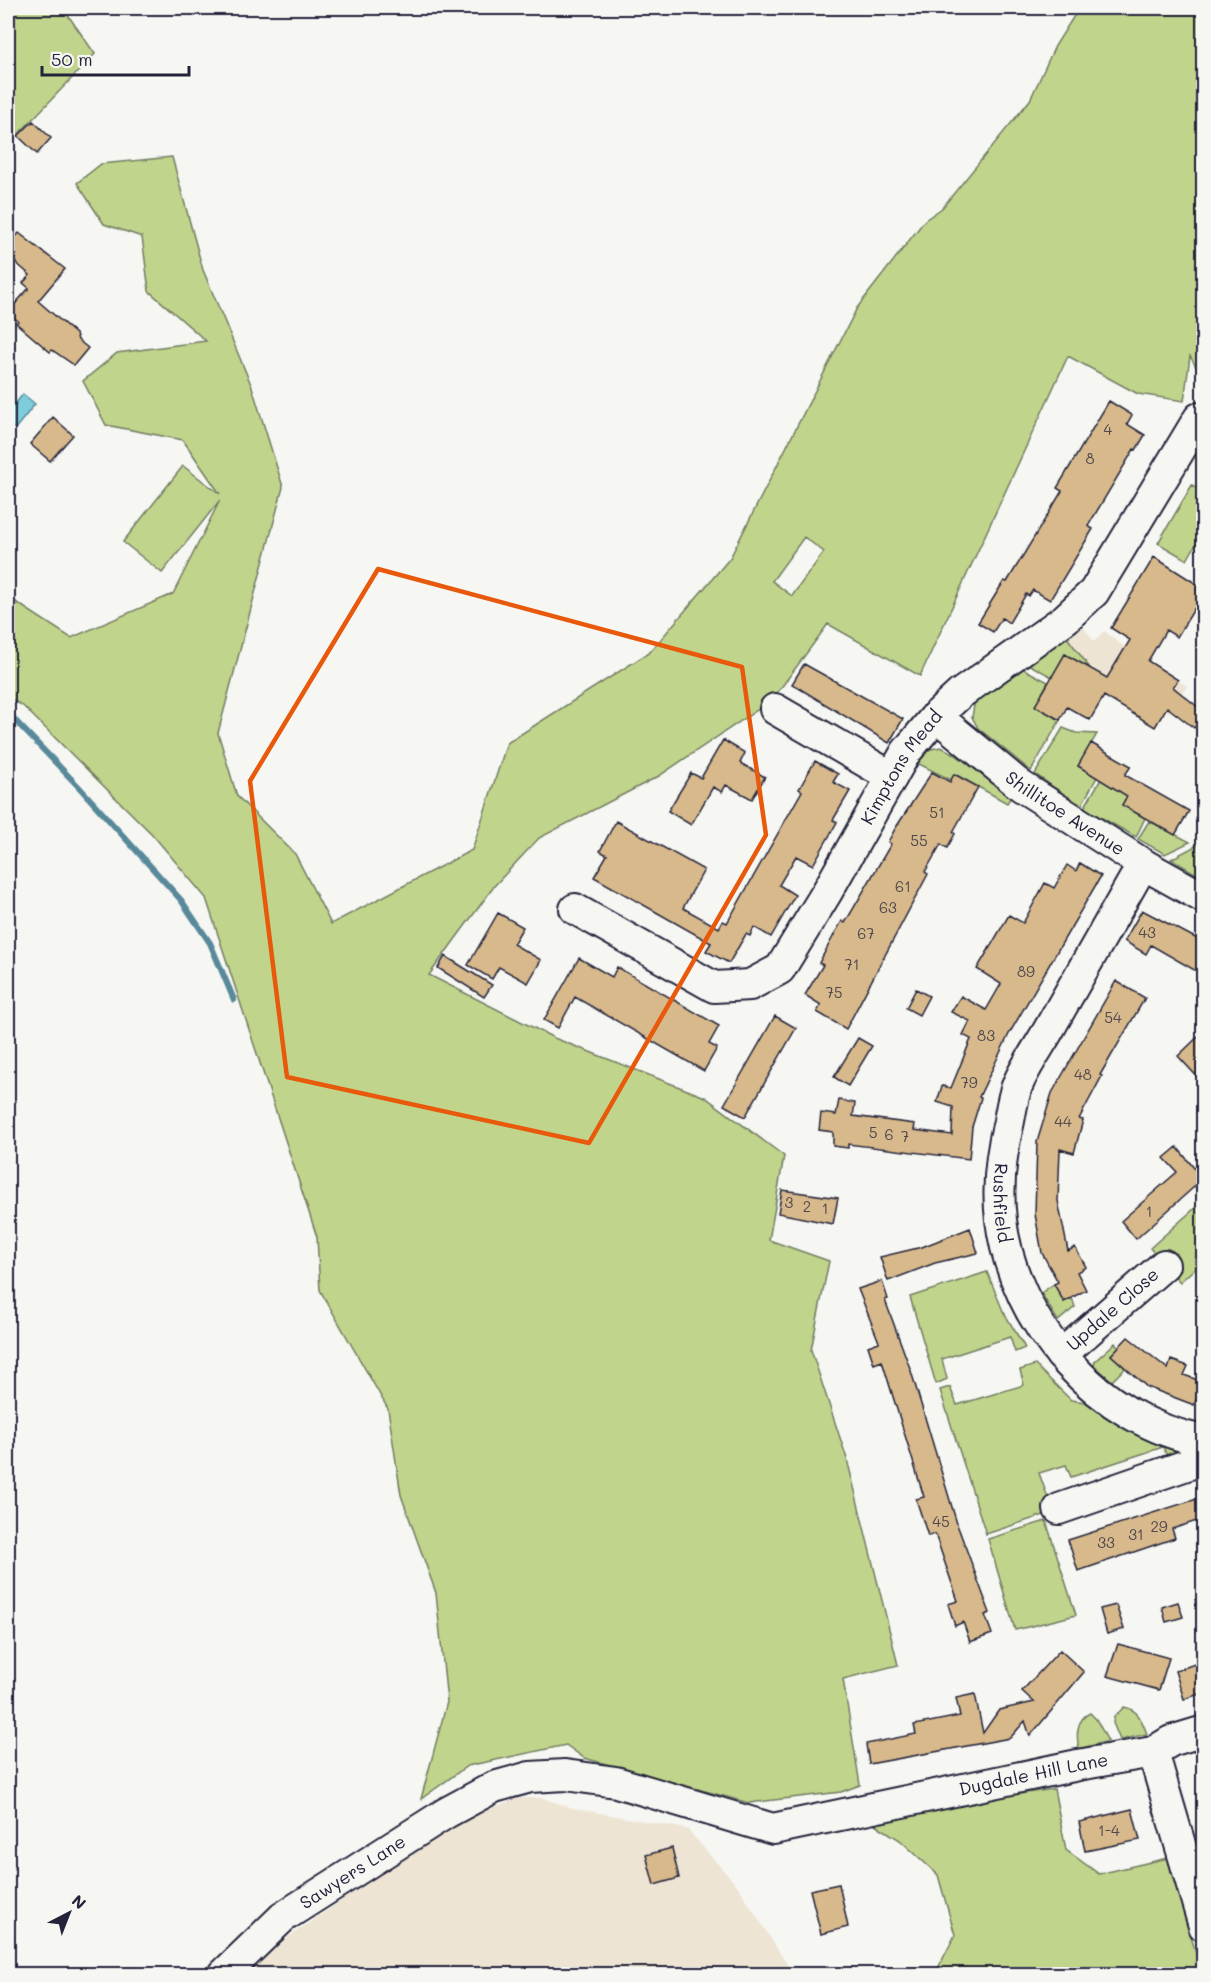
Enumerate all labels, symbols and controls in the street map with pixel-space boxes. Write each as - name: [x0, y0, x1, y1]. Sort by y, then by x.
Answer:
- scale bar: [42, 39, 189, 77]
- text: 50 m: [51, 47, 93, 71]
- house number: 4: [1104, 419, 1113, 439]
- house number: 8: [1085, 448, 1095, 468]
- street label: Kimptons Mead: [854, 704, 947, 829]
- street label: Shillitoe Avenue: [1001, 765, 1130, 860]
- house number: 51: [929, 802, 945, 822]
- house number: 55: [910, 830, 928, 850]
- house number: 61: [895, 876, 911, 896]
- house number: 63: [879, 897, 897, 917]
- house number: 43: [1138, 922, 1156, 942]
- house number: 67: [857, 923, 875, 943]
- house number: 71: [844, 954, 860, 974]
- house number: 89: [1017, 961, 1035, 981]
- house number: 75: [825, 982, 843, 1002]
- house number: 54: [1104, 1007, 1122, 1027]
- house number: 83: [977, 1025, 995, 1045]
- house number: 48: [1074, 1064, 1092, 1084]
- house number: 79: [960, 1072, 978, 1092]
- house number: 44: [1054, 1111, 1072, 1131]
- house number: 5: [869, 1122, 877, 1142]
- house number: 6: [884, 1124, 894, 1144]
- house number: 7: [901, 1126, 909, 1146]
- street label: Rushfield: [988, 1162, 1018, 1245]
- house number: 3: [785, 1192, 794, 1212]
- house number: 2: [803, 1196, 811, 1216]
- house number: 1: [822, 1198, 828, 1218]
- house number: 1: [1146, 1201, 1152, 1221]
- street label: Updale Close: [1061, 1262, 1164, 1356]
- house number: 45: [932, 1511, 950, 1531]
- house number: 29: [1150, 1516, 1168, 1536]
- house number: 31: [1128, 1524, 1144, 1544]
- house number: 33: [1097, 1532, 1115, 1552]
- street label: Dugdale Hill Lane: [957, 1747, 1110, 1801]
- house number: 1-4: [1098, 1820, 1120, 1840]
- street label: Sawyers Lane: [295, 1829, 410, 1914]
- north arrow: [39, 1883, 99, 1943]
- text: N: [68, 1890, 91, 1913]

